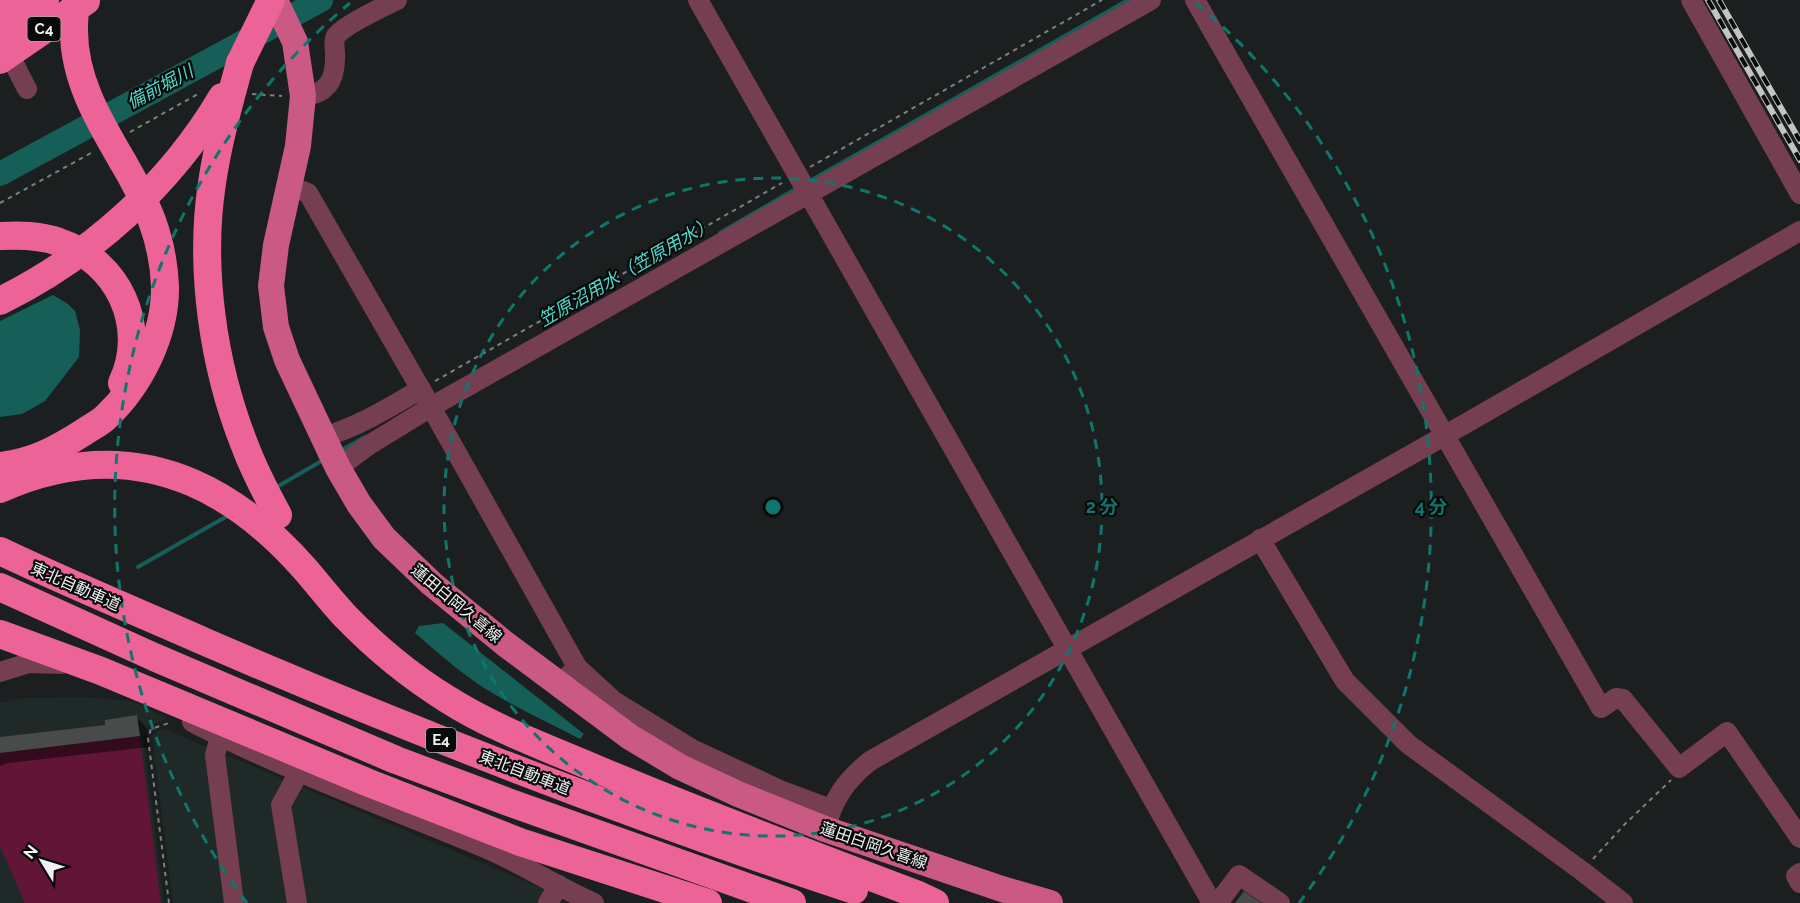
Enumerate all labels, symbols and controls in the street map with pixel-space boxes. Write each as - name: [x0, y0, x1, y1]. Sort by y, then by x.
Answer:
- road number: C4: [28, 17, 60, 41]
- water label: 備前堀川: [123, 59, 198, 113]
- water label: 笠原沼用水（笠原用水）: [535, 213, 717, 330]
- text: 2 分: [1086, 496, 1118, 517]
- text: 4 分: [1415, 496, 1447, 517]
- centre of rings: [763, 497, 783, 517]
- street label: 東北自動車道: [28, 558, 124, 615]
- street label: 蓮田白岡久喜線: [408, 560, 506, 647]
- road number: E4: [426, 728, 456, 752]
- street label: 東北自動車道: [477, 746, 573, 799]
- street label: 蓮田白岡久喜線: [818, 818, 930, 873]
- north arrow: [12, 831, 72, 891]
- text: N: [19, 841, 42, 863]

